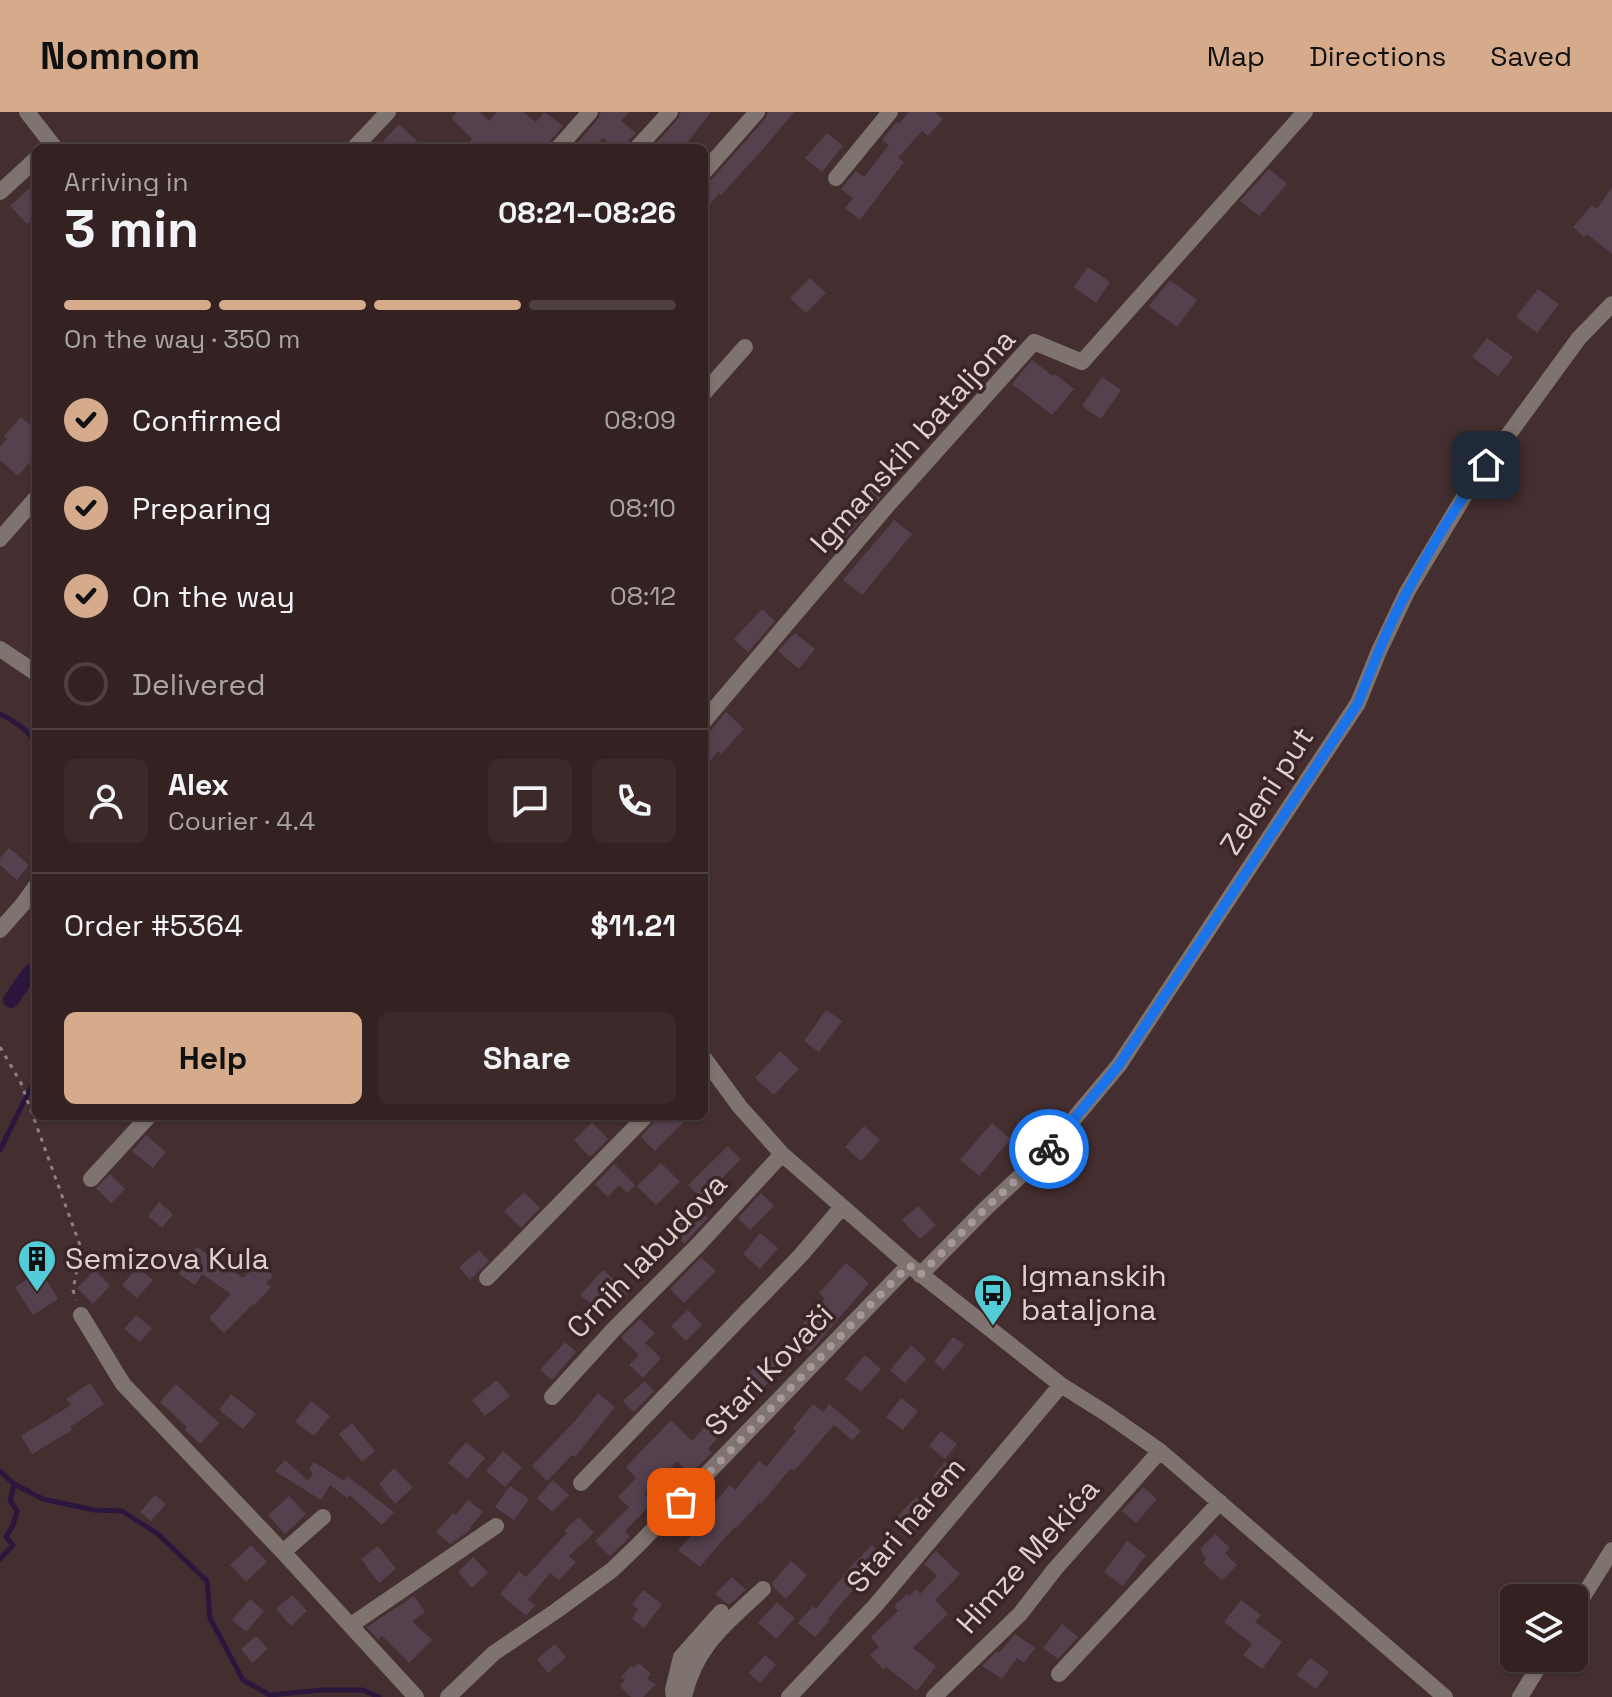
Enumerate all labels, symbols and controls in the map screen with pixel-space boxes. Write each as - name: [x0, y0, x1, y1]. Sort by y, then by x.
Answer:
- text: Nomnom: [40, 32, 200, 80]
- text: Map: [1207, 38, 1265, 74]
- text: Directions: [1309, 38, 1446, 74]
- text: Saved: [1490, 38, 1572, 74]
- text: Arriving in: [64, 165, 188, 199]
- text: 08:21–08:26: [498, 193, 676, 232]
- text: 3 min: [64, 196, 199, 262]
- street label: Igmanskih bataljona: [801, 320, 1024, 561]
- text: On the way · 350 m: [64, 322, 300, 356]
- icon: check: [64, 398, 108, 442]
- text: Confirmed: [132, 401, 282, 440]
- text: 08:09: [604, 403, 676, 437]
- pin: [1452, 431, 1520, 499]
- icon: home: [1464, 443, 1508, 487]
- icon: check: [64, 486, 108, 530]
- text: Preparing: [132, 489, 271, 528]
- text: 08:10: [609, 491, 676, 525]
- icon: check: [64, 574, 108, 618]
- text: On the way: [132, 577, 295, 616]
- text: 08:12: [610, 579, 676, 613]
- text: Delivered: [132, 665, 266, 704]
- street label: Zeleni put: [1211, 719, 1322, 862]
- button: person: [64, 759, 148, 843]
- button: chat: [488, 759, 572, 843]
- button: phone: [592, 759, 676, 843]
- text: Alex: [168, 765, 229, 804]
- text: Courier · 4.4: [168, 804, 315, 838]
- text: Order #5364: [64, 906, 243, 945]
- text: $11.21: [590, 906, 676, 945]
- button: Help: [64, 1012, 362, 1104]
- button: Share: [378, 1012, 676, 1104]
- courier: [1009, 1109, 1089, 1189]
- icon: bike: [1027, 1127, 1071, 1171]
- street label: Crnih labudova: [558, 1165, 735, 1346]
- building icon: Semizova Kula: [16, 1238, 58, 1293]
- place label: Semizova Kula: [65, 1239, 269, 1278]
- place label: Igmanskih bataljona: [1021, 1256, 1167, 1329]
- bus stop icon: Igmanskih bataljona: [972, 1272, 1014, 1327]
- street label: Stari Kovači: [696, 1295, 841, 1444]
- street label: Stari harem: [837, 1449, 974, 1601]
- pin: [647, 1468, 715, 1536]
- street label: Himze Mekića: [948, 1470, 1108, 1641]
- icon: bag: [659, 1480, 703, 1524]
- map controls: [1500, 1584, 1588, 1672]
- button: layers: [1500, 1584, 1588, 1672]

